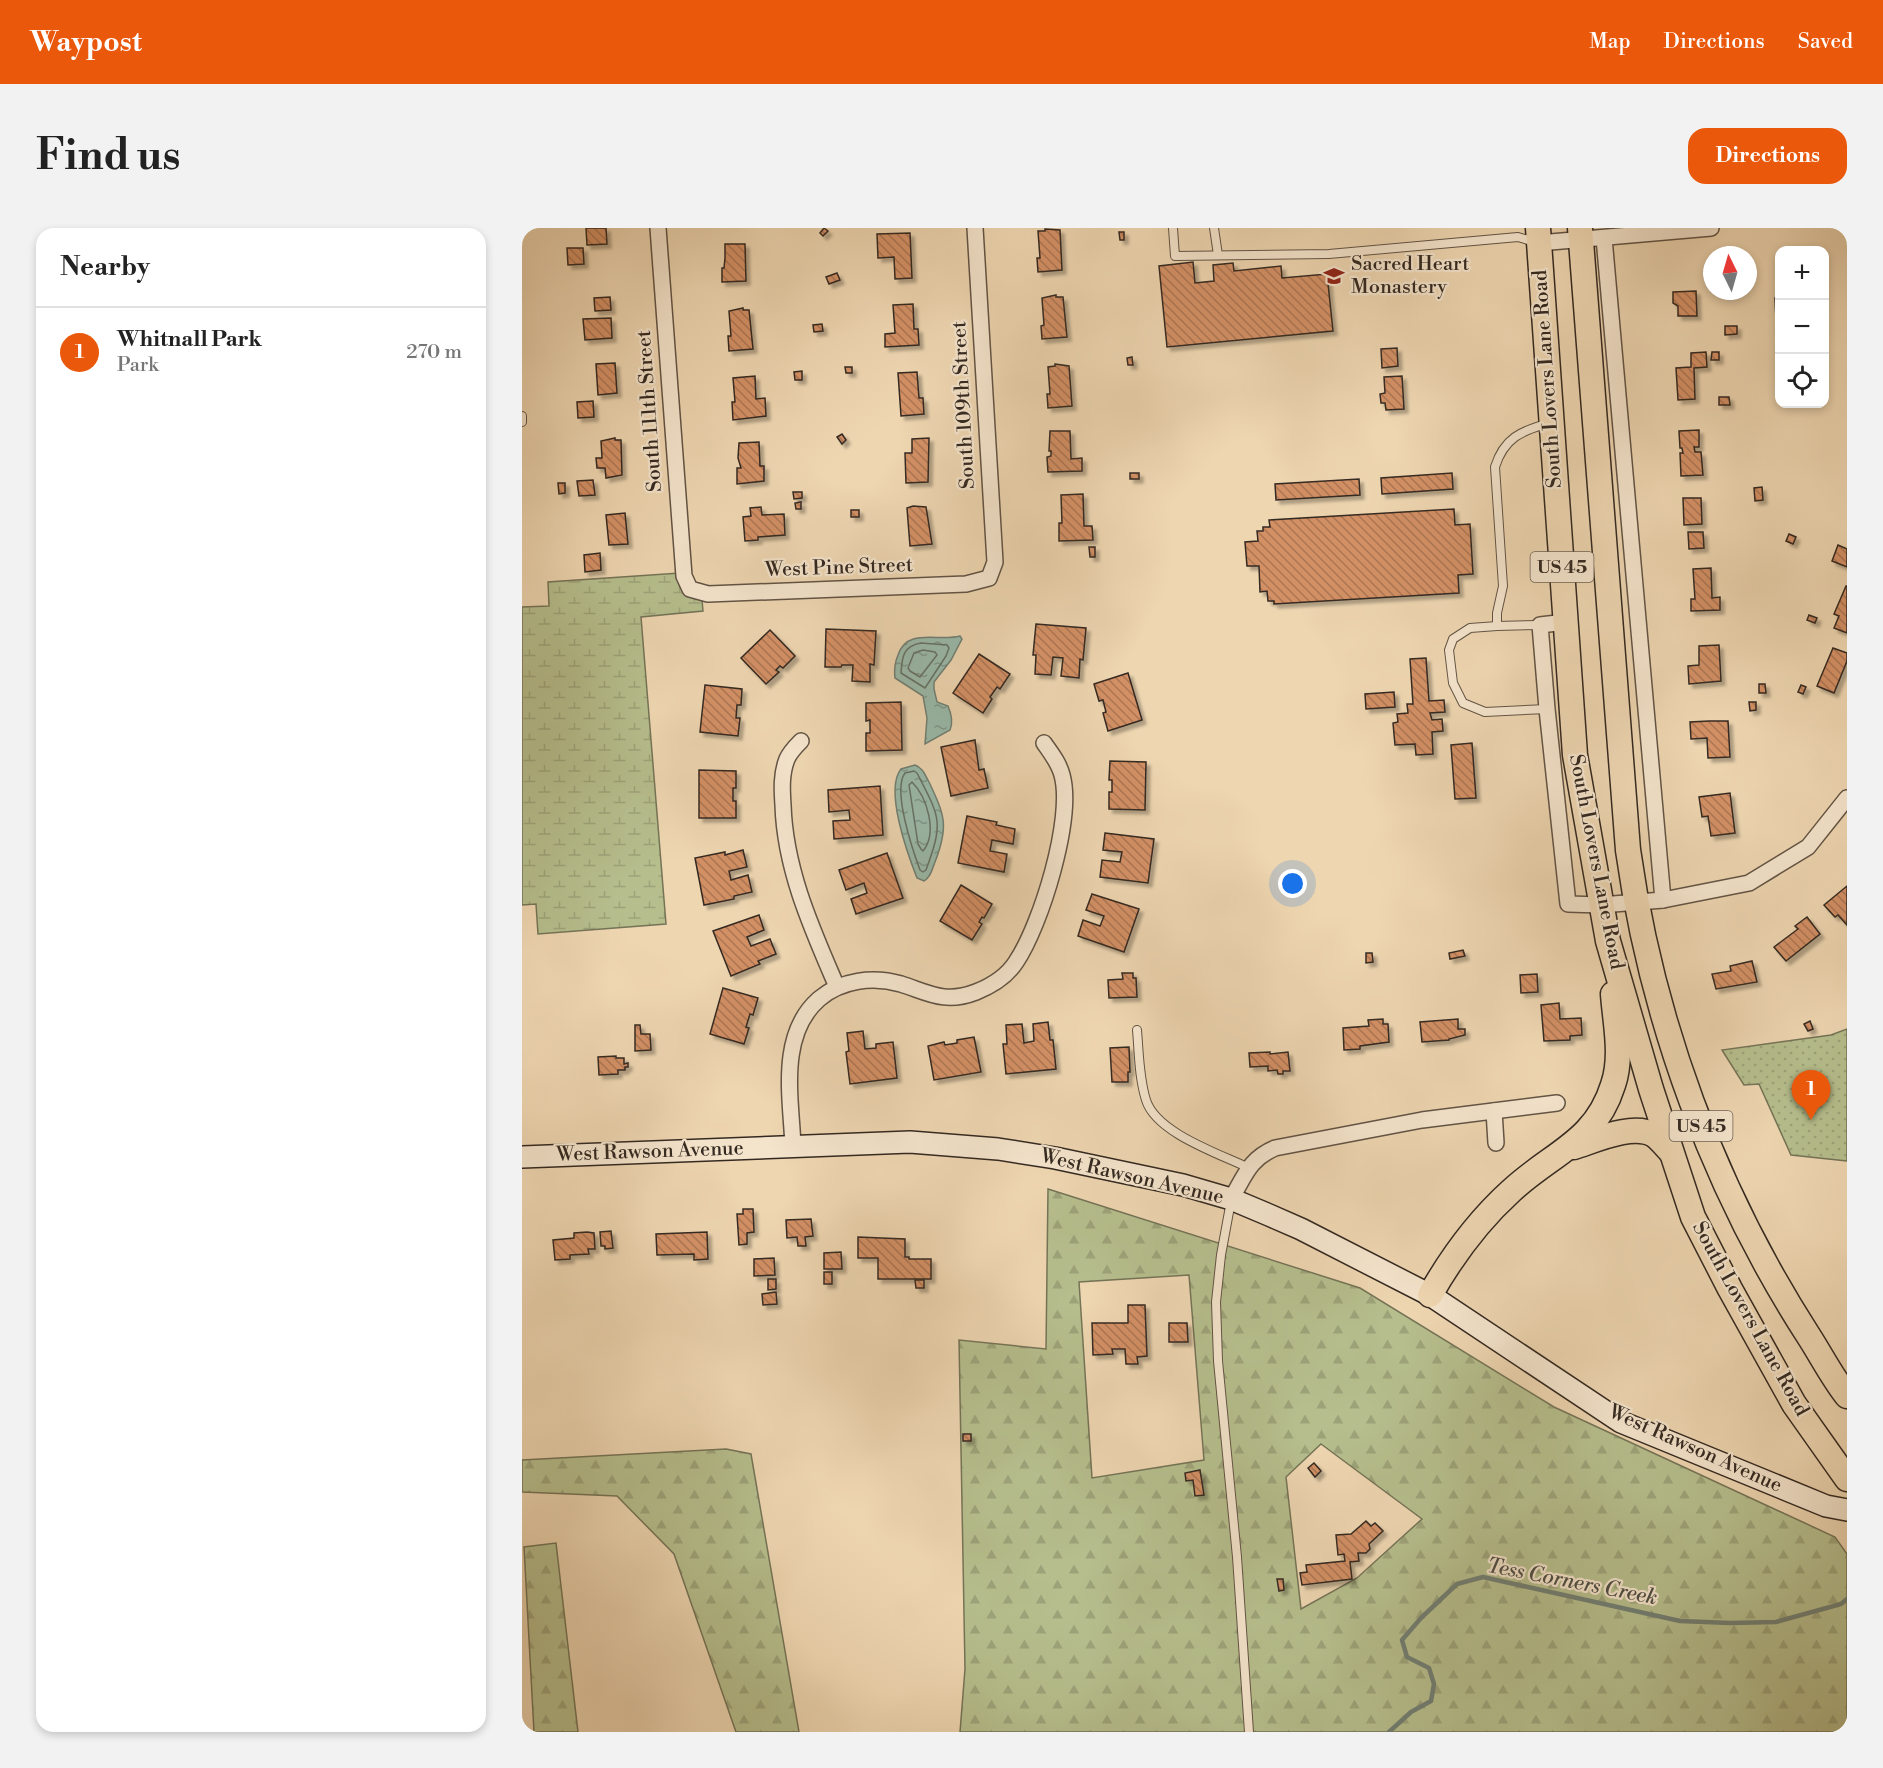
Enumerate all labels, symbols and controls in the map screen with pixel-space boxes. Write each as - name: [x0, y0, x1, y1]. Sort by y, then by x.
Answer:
- text: Waypost: [30, 25, 142, 60]
- text: Map: [1589, 29, 1631, 55]
- text: Directions: [1664, 29, 1765, 55]
- text: Saved: [1798, 29, 1853, 55]
- button: Directions: [1688, 128, 1847, 184]
- text: Find us: [36, 130, 180, 183]
- north arrow: [1703, 246, 1757, 300]
- map controls: [1775, 246, 1829, 408]
- button: +: [1775, 246, 1829, 300]
- text: Nearby: [60, 251, 150, 283]
- place label: Sacred Heart Monastery: [1351, 252, 1469, 300]
- school or university icon: Sacred Heart Monastery: [1322, 264, 1346, 288]
- street label: South Lovers Lane Road: [1528, 268, 1568, 489]
- button: −: [1775, 300, 1829, 354]
- street label: South 109th Street: [947, 320, 981, 490]
- text: Whitnall Park: [117, 326, 262, 353]
- street label: South 111th Street: [632, 329, 668, 493]
- text: 1: [75, 340, 84, 365]
- text: 270 m: [406, 340, 462, 365]
- text: Park: [117, 353, 159, 378]
- button: locate: [1775, 354, 1829, 408]
- road number: US 45: [1530, 552, 1594, 582]
- street label: West Pine Street: [764, 553, 913, 583]
- street label: South Lovers Lane Road: [1563, 752, 1629, 972]
- your location: [1278, 869, 1307, 898]
- pin: 1: [1792, 1070, 1830, 1120]
- road number: US 45: [1670, 1111, 1732, 1141]
- street label: West Rawson Avenue: [555, 1136, 744, 1168]
- street label: West Rawson Avenue: [1037, 1144, 1226, 1210]
- street label: South Lovers Lane Road: [1686, 1217, 1814, 1421]
- street label: West Rawson Avenue: [1603, 1399, 1786, 1499]
- water label: Tess Corners Creek: [1485, 1553, 1659, 1611]

